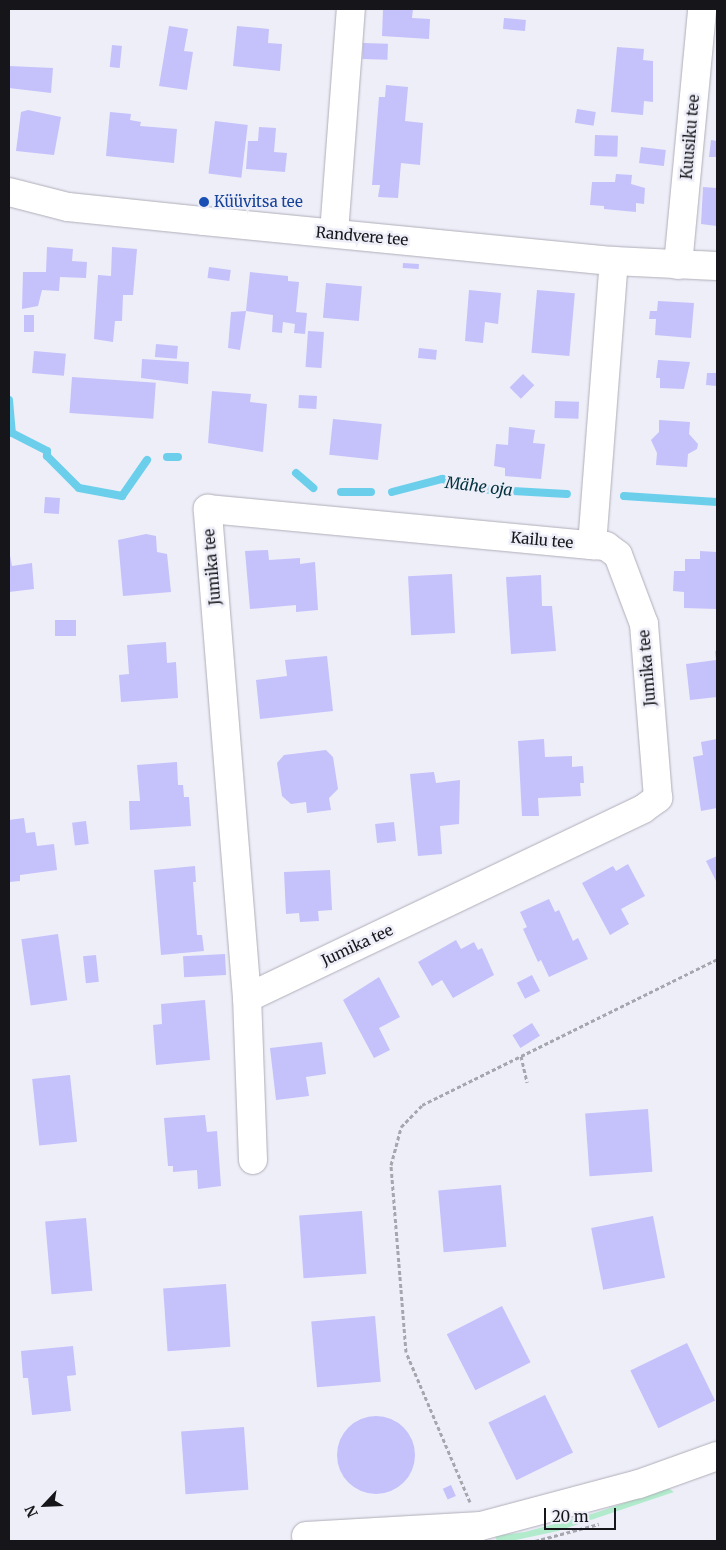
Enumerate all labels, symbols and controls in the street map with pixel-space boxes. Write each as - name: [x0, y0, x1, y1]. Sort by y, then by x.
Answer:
- street label: Kuusiku tee: [677, 94, 703, 180]
- place label: Küüvitsa tee: [214, 193, 303, 211]
- marker: Küüvitsa tee: [198, 196, 210, 208]
- street label: Randvere tee: [315, 223, 409, 249]
- water label: Mähe oja: [444, 472, 514, 500]
- street label: Jumika tee: [200, 528, 224, 606]
- street label: Kailu tee: [510, 528, 574, 552]
- street label: Jumika tee: [635, 629, 659, 707]
- street label: Jumika tee: [318, 921, 396, 969]
- north arrow: [20, 1480, 70, 1530]
- scale bar: [546, 1498, 618, 1530]
- text: N: [21, 1503, 42, 1520]
- text: 20 m: [552, 1507, 589, 1526]

